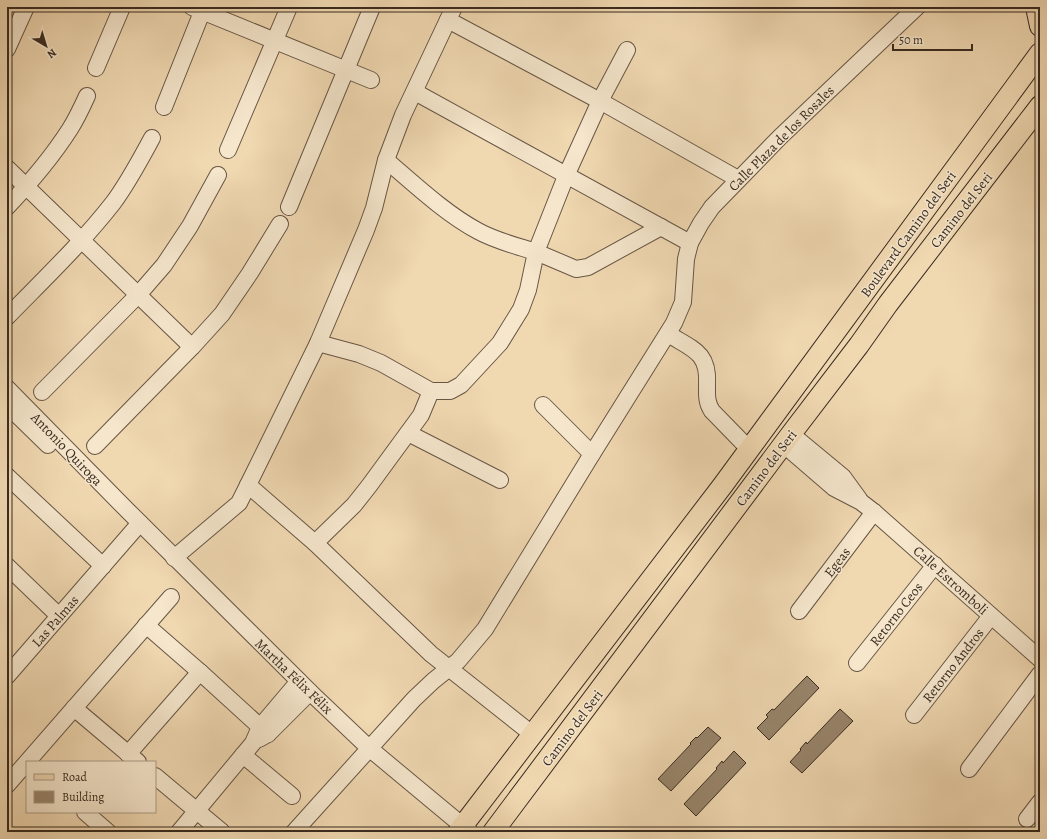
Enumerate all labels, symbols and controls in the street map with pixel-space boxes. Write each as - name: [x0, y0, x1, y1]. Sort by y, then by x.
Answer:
- north arrow: [26, 26, 66, 66]
- scale bar: [893, 26, 972, 52]
- text: 50 m: [899, 32, 923, 48]
- text: N: [44, 45, 60, 62]
- street label: Calle Plaza de los Rosales: [724, 81, 838, 195]
- street label: Boulevard Camino del Seri: [856, 167, 961, 301]
- street label: Camino del Seri: [926, 169, 997, 252]
- street label: Antonio Quiroga: [26, 408, 107, 491]
- street label: Camino del Seri: [731, 426, 801, 510]
- street label: Calle Estromboli: [909, 542, 992, 619]
- street label: Egeas: [820, 543, 855, 581]
- street label: Retorno Ceos: [865, 578, 927, 650]
- street label: Las Palmas: [27, 591, 83, 651]
- street label: Retorno Andros: [918, 624, 988, 706]
- street label: Martha Félix Félix: [251, 634, 337, 719]
- street label: Camino del Seri: [537, 686, 607, 770]
- legend: [26, 761, 156, 813]
- text: Road: [62, 769, 88, 785]
- text: Building: [62, 789, 104, 805]

